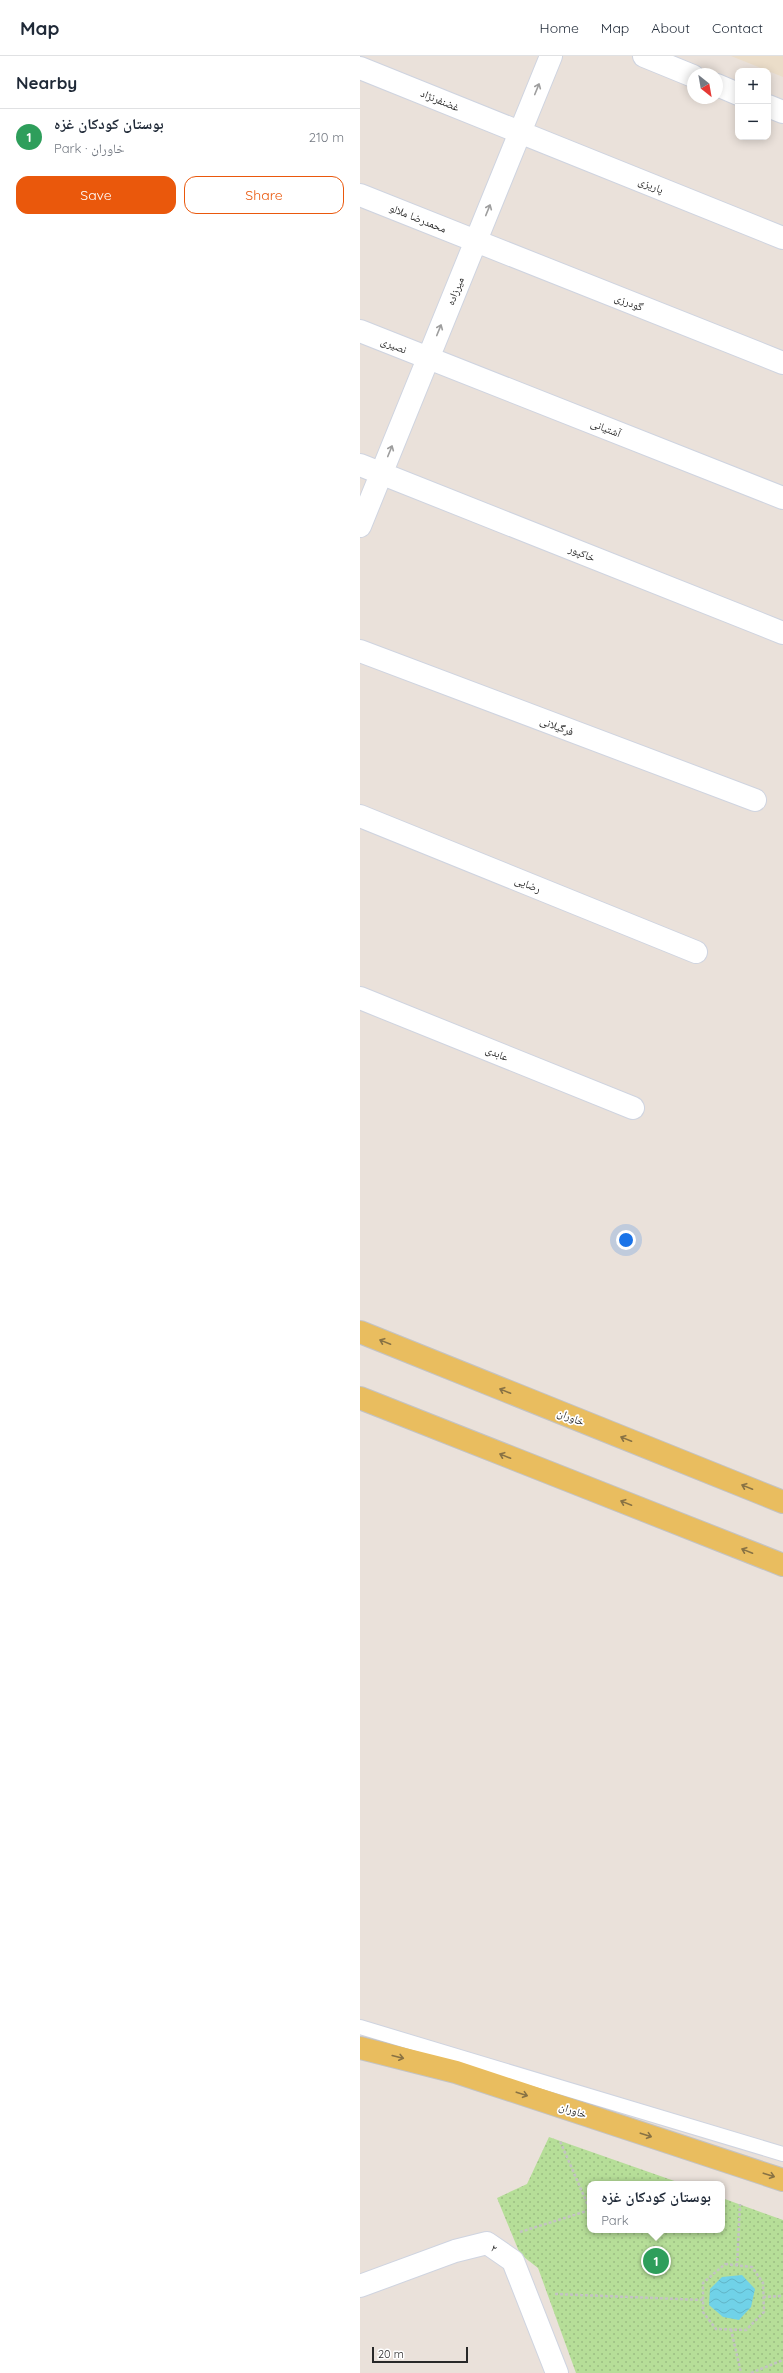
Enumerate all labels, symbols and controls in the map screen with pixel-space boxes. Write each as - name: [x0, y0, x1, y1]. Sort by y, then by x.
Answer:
- text: Map: [20, 16, 59, 40]
- text: Home: [540, 19, 579, 37]
- text: Map: [601, 19, 629, 37]
- text: About: [651, 19, 690, 37]
- text: Contact: [712, 19, 763, 37]
- north arrow: [687, 68, 723, 104]
- map controls: [735, 68, 771, 140]
- button: +: [735, 68, 771, 104]
- text: Nearby: [16, 72, 77, 93]
- one-way arrow: [534, 84, 541, 96]
- street label: غضنفرنژاد: [419, 86, 462, 114]
- button: −: [735, 104, 771, 140]
- text: بوستان کودکان غزه: [54, 114, 164, 133]
- text: 1: [26, 129, 32, 145]
- text: 210 m: [309, 129, 344, 145]
- text: Park · خاوران: [54, 140, 125, 156]
- street label: پاریزی: [636, 174, 666, 196]
- button: Save: [16, 176, 176, 214]
- button: Share: [184, 176, 344, 214]
- street label: محمدرضا ملالو: [388, 200, 448, 236]
- one-way arrow: [485, 204, 493, 216]
- street label: میرزاده: [443, 275, 467, 307]
- street label: گودرزی: [613, 290, 646, 314]
- one-way arrow: [436, 325, 444, 337]
- street label: نصیری: [379, 333, 409, 357]
- street label: آشتیانی: [589, 416, 623, 440]
- one-way arrow: [387, 445, 395, 457]
- street label: خاکپور: [566, 541, 597, 565]
- street label: فرگیلانی: [538, 713, 576, 739]
- street label: رضایی: [513, 872, 543, 896]
- street label: عابدی: [484, 1042, 511, 1064]
- your location: [616, 1230, 636, 1250]
- one-way arrow: [379, 1338, 391, 1346]
- one-way arrow: [500, 1386, 512, 1394]
- street label: خاوران: [555, 1405, 587, 1429]
- one-way arrow: [621, 1435, 633, 1442]
- one-way arrow: [499, 1451, 511, 1459]
- one-way arrow: [741, 1483, 753, 1491]
- one-way arrow: [620, 1499, 632, 1507]
- one-way arrow: [741, 1547, 753, 1555]
- one-way arrow: [391, 2054, 404, 2062]
- one-way arrow: [516, 2091, 529, 2098]
- street label: خاوران: [557, 2099, 589, 2121]
- one-way arrow: [639, 2132, 652, 2139]
- one-way arrow: [763, 2172, 775, 2180]
- popup: [587, 2181, 725, 2233]
- text: بوستان کودکان غزه: [601, 2187, 711, 2206]
- text: Park: [601, 2212, 629, 2228]
- street label: ۲: [488, 2241, 500, 2255]
- pin: 1: [643, 2246, 669, 2276]
- scale bar: [372, 2345, 468, 2364]
- text: 20 m: [378, 2347, 404, 2361]

